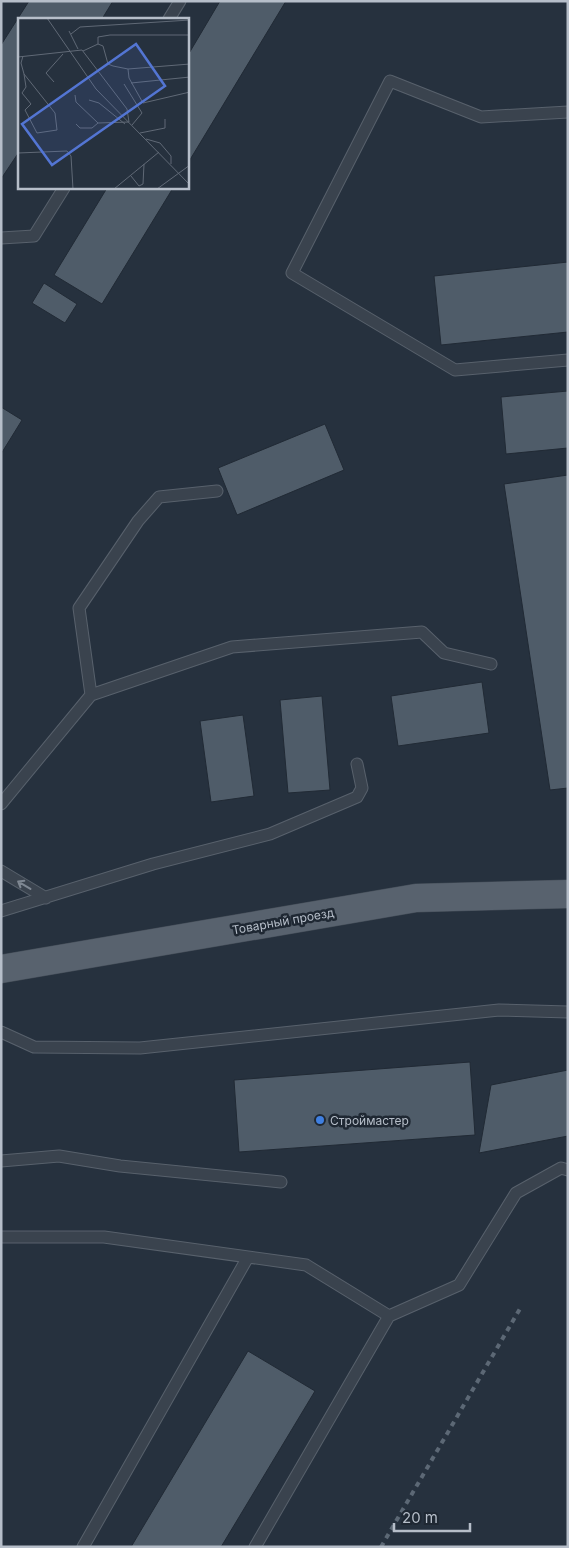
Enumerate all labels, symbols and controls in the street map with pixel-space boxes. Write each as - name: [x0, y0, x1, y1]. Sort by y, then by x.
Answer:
- inset map: [18, 18, 189, 189]
- one-way arrow: [17, 879, 31, 889]
- street label: Товарный проезд: [231, 905, 336, 937]
- place label: Строймастер: [330, 1113, 409, 1128]
- marker: Строймастер: [314, 1114, 326, 1126]
- scale bar: [394, 1500, 470, 1532]
- text: 20 m: [402, 1508, 438, 1527]

